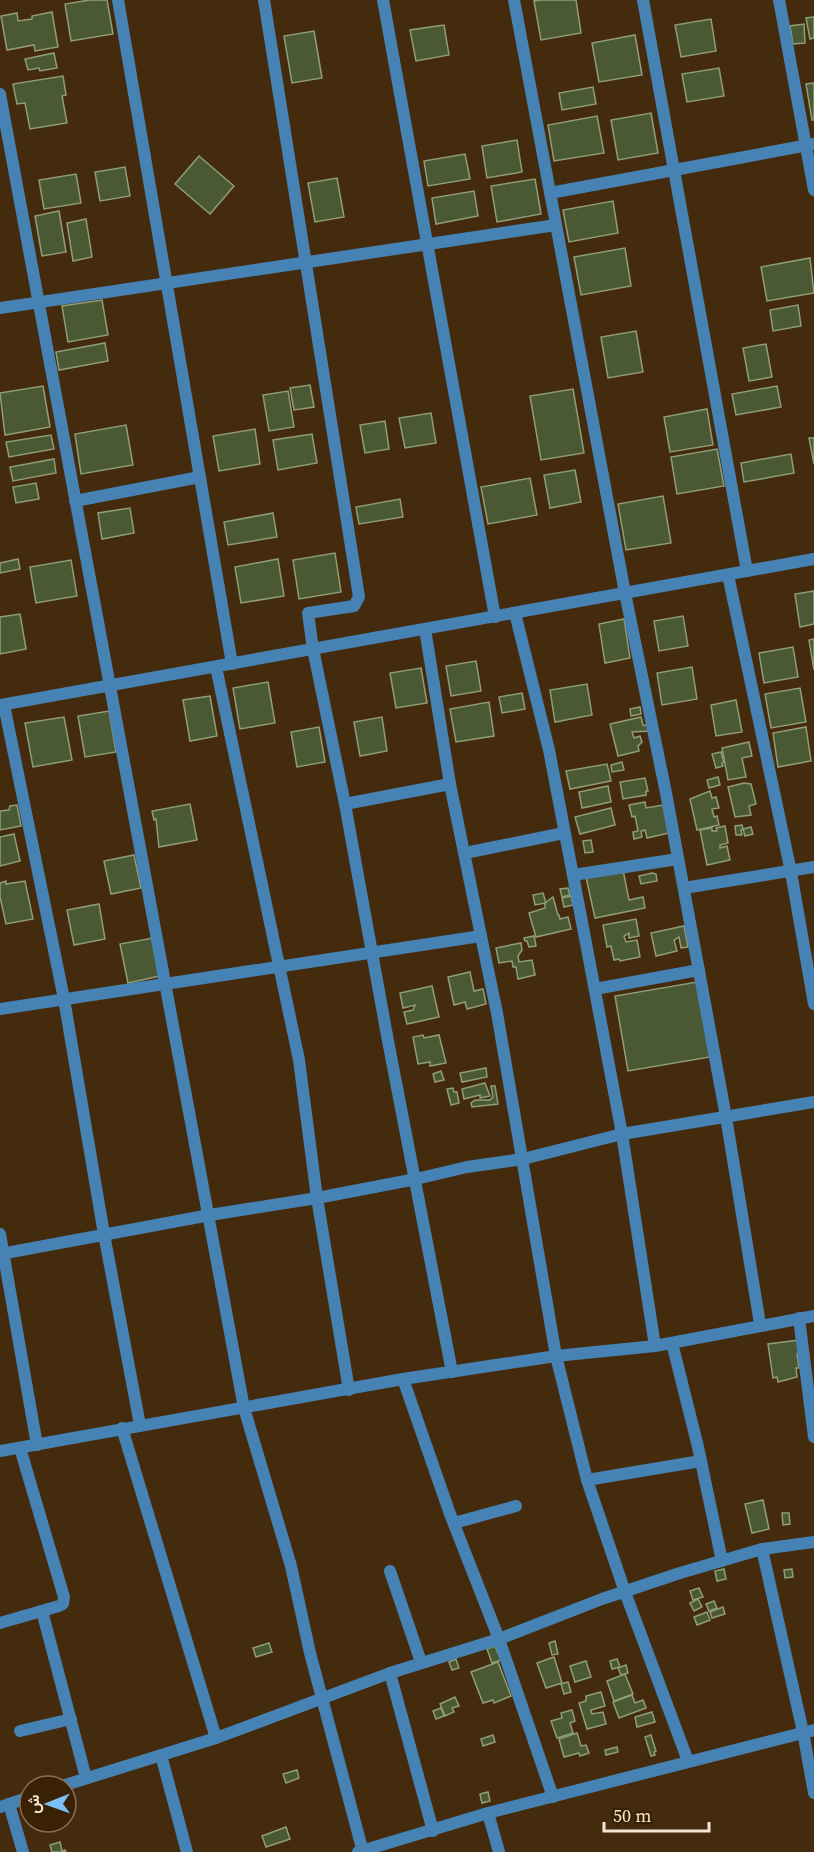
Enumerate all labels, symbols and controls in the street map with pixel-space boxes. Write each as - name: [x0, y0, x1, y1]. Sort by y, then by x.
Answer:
- north arrow: [18, 1774, 78, 1834]
- text: ش: [22, 1794, 44, 1814]
- scale bar: [604, 1795, 709, 1833]
- text: 50 m: [613, 1803, 651, 1828]

